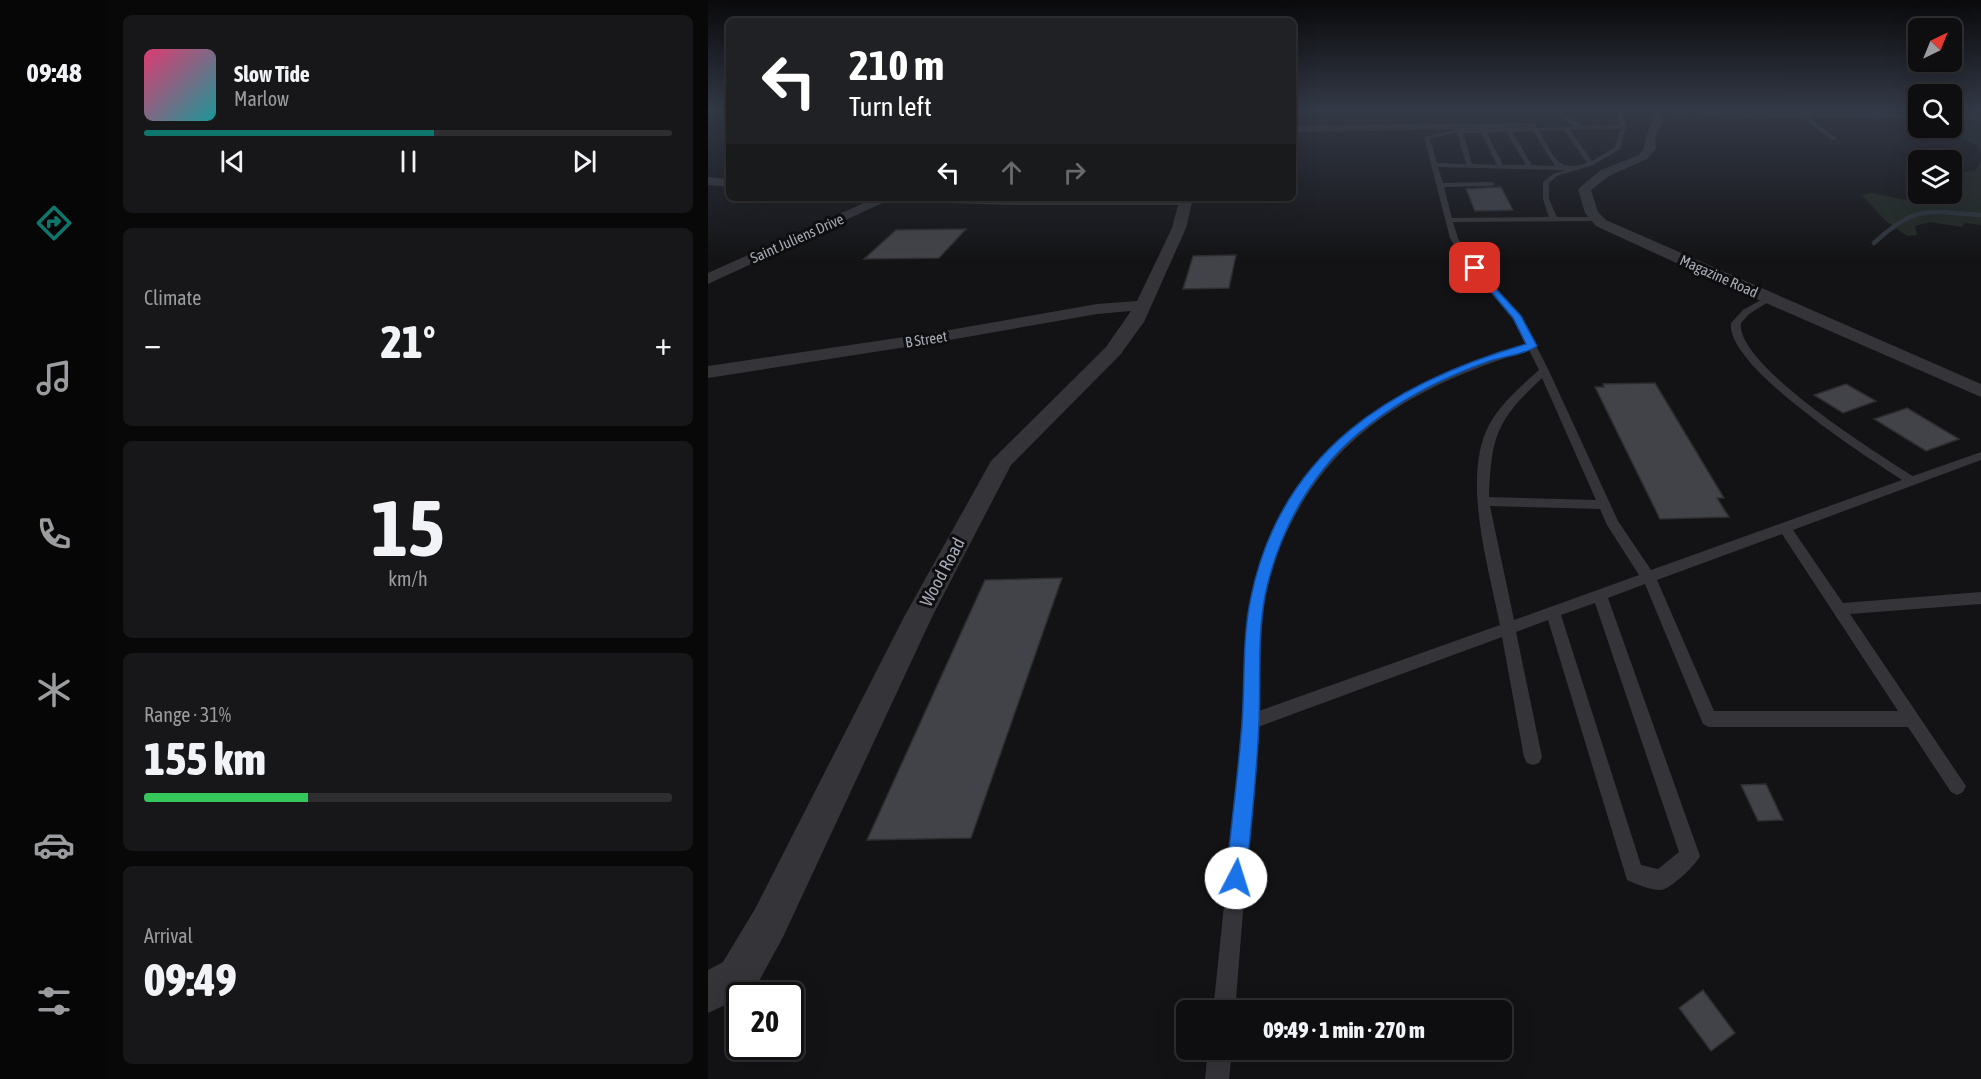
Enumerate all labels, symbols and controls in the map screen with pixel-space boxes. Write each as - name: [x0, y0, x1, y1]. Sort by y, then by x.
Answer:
- north arrow: [1908, 18, 1962, 72]
- map controls: [1908, 18, 1962, 204]
- text: 210 m: [849, 41, 944, 89]
- icon: left: [750, 42, 828, 120]
- text: 09:48: [26, 57, 82, 88]
- text: Slow Tide: [234, 61, 310, 87]
- button: search: [1908, 84, 1962, 138]
- text: Marlow: [234, 87, 289, 110]
- text: Turn left: [849, 91, 932, 122]
- icon: previous: [216, 145, 249, 178]
- icon: pause: [392, 145, 425, 178]
- icon: next: [568, 145, 601, 178]
- button: layers: [1908, 150, 1962, 204]
- icon: left: [932, 156, 965, 189]
- icon: ahead: [995, 156, 1028, 189]
- icon: right: [1058, 156, 1091, 189]
- icon: directions: [33, 202, 75, 244]
- street label: Saint Juliens Drive: [748, 210, 846, 266]
- pin: [1449, 242, 1500, 293]
- icon: arrive: [1458, 251, 1491, 284]
- street label: Magazine Road: [1677, 251, 1761, 301]
- text: Climate: [144, 286, 201, 309]
- text: 21°: [381, 316, 435, 368]
- text: −: [144, 324, 161, 362]
- text: +: [655, 324, 672, 362]
- street label: B Street: [904, 327, 948, 351]
- icon: music: [33, 357, 75, 399]
- text: 15: [371, 483, 445, 573]
- icon: phone: [33, 513, 75, 555]
- street label: Wood Road: [915, 534, 969, 610]
- text: km/h: [388, 567, 428, 590]
- icon: climate: [33, 669, 75, 711]
- text: Range · 31%: [144, 703, 231, 726]
- text: 155 km: [144, 733, 266, 785]
- icon: car: [33, 824, 75, 866]
- position arrow: [1204, 846, 1268, 910]
- text: Arrival: [144, 924, 193, 947]
- text: 09:49: [144, 954, 237, 1006]
- icon: filters: [33, 980, 75, 1022]
- speed limit sign: 20: [726, 982, 804, 1060]
- text: 09:49 · 1 min · 270 m: [1263, 1017, 1425, 1043]

